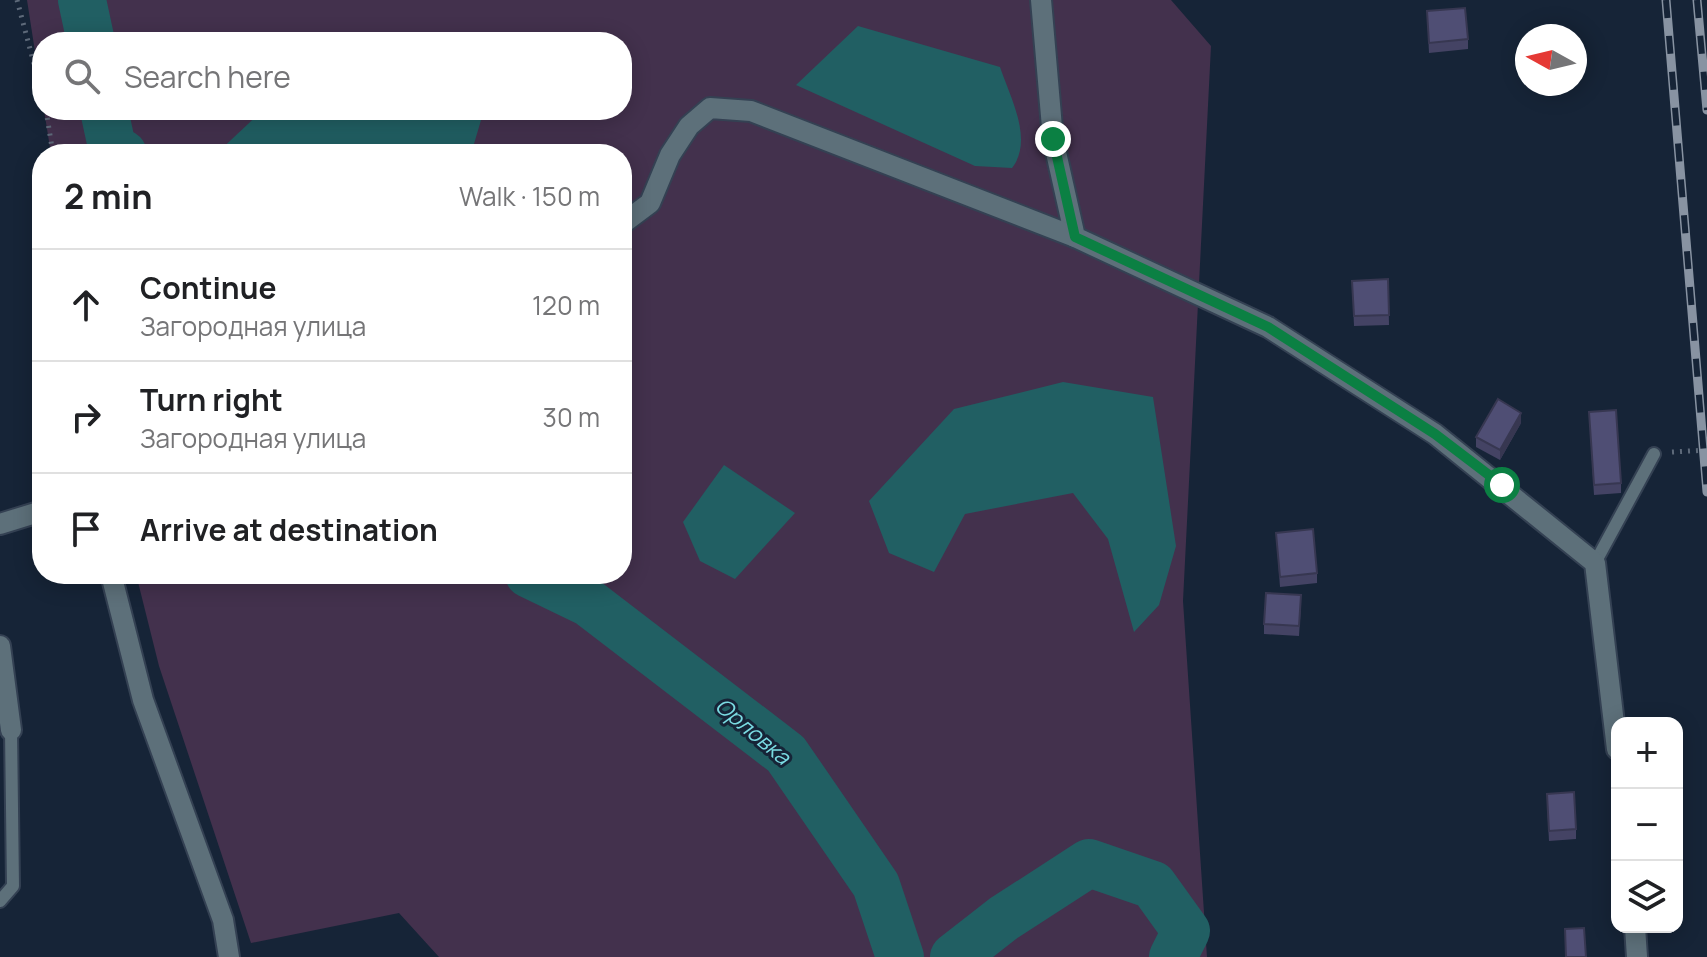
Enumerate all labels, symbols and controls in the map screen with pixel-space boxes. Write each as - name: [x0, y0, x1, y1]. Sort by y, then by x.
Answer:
- north arrow: [1515, 24, 1587, 96]
- search box: [32, 32, 632, 120]
- icon: search: [60, 54, 104, 98]
- text: Search here: [124, 56, 291, 97]
- route end: [1035, 121, 1071, 157]
- text: 2 min: [64, 173, 152, 219]
- text: Walk · 150 m: [459, 178, 600, 214]
- text: Continue: [140, 267, 276, 308]
- icon: ahead: [64, 283, 108, 327]
- text: 120 m: [532, 287, 600, 323]
- text: Загородная улица: [140, 308, 366, 344]
- text: Turn right: [140, 379, 283, 420]
- icon: right: [64, 395, 108, 439]
- text: 30 m: [543, 399, 600, 435]
- text: Загородная улица: [140, 420, 366, 456]
- route start: [1484, 467, 1520, 503]
- icon: arrive: [64, 507, 108, 551]
- text: Arrive at destination: [140, 509, 438, 550]
- water label: Орловка: [709, 691, 798, 772]
- map controls: [1611, 717, 1683, 933]
- button: +: [1611, 717, 1683, 789]
- button: −: [1611, 789, 1683, 861]
- button: layers: [1611, 861, 1683, 933]

